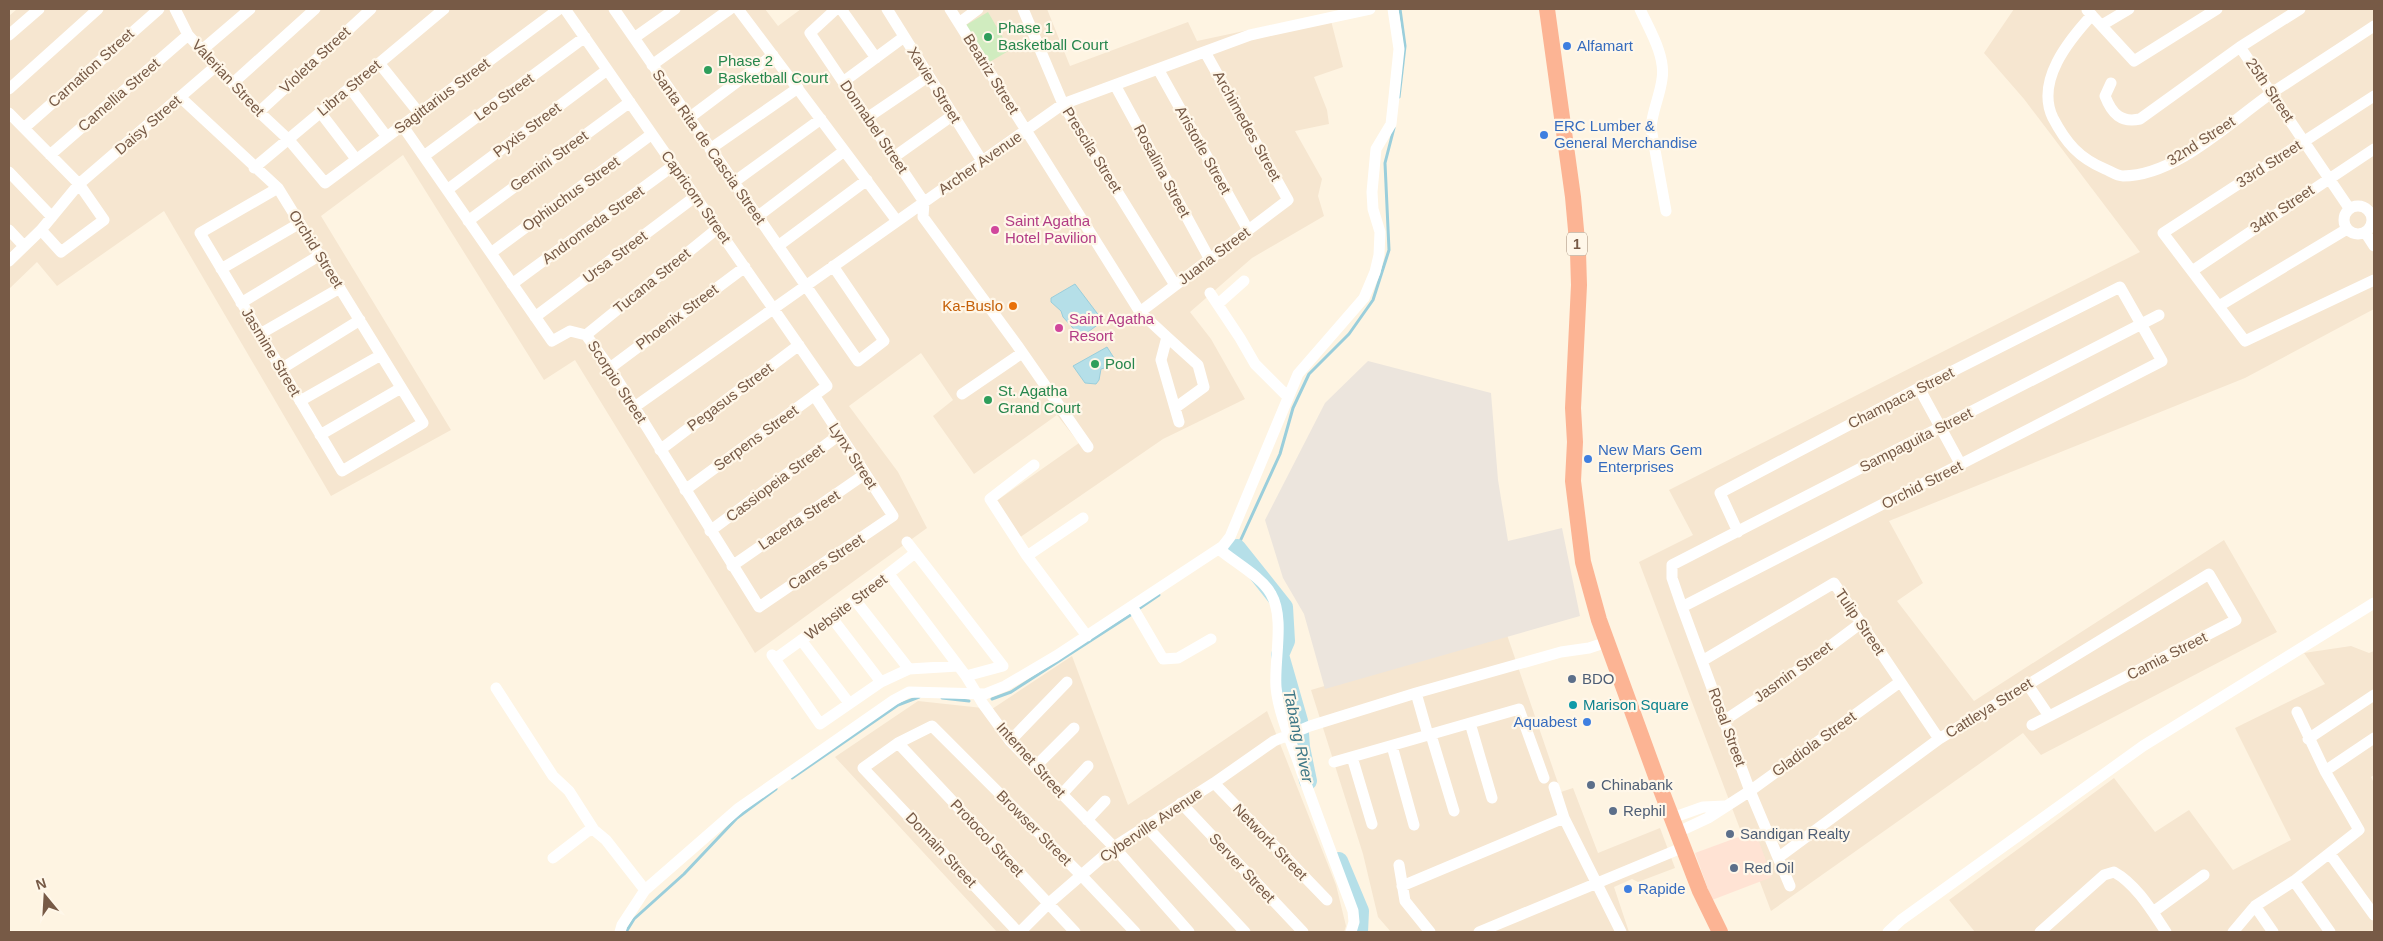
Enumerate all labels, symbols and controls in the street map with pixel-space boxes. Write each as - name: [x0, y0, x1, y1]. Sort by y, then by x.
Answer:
- place label: Phase 1 Basketball Court: [998, 19, 1109, 53]
- street label: Violeta Street: [276, 22, 354, 96]
- street label: Carnation Street: [44, 24, 138, 110]
- street label: Beatriz Street: [960, 31, 1023, 117]
- marker: Phase 1 Basketball Court: [982, 31, 994, 43]
- street label: Valerian Street: [189, 36, 269, 120]
- place label: Alfamart: [1577, 37, 1634, 54]
- marker: Alfamart: [1561, 40, 1573, 52]
- street label: Xavier Street: [904, 43, 965, 127]
- place label: Phase 2 Basketball Court: [718, 52, 829, 86]
- street label: Camellia Street: [74, 54, 164, 135]
- street label: Sagittarius Street: [391, 54, 493, 137]
- street label: 25th Street: [2243, 55, 2298, 126]
- street label: Libra Street: [314, 56, 384, 119]
- marker: Phase 2 Basketball Court: [702, 64, 714, 76]
- street label: Santa Rita de Cascia Street: [649, 66, 770, 228]
- street label: Archimedes Street: [1210, 68, 1285, 185]
- street label: Leo Street: [471, 69, 537, 124]
- street label: Donnabel Street: [837, 77, 912, 177]
- street label: Daisy Street: [111, 91, 185, 158]
- street label: Pyxis Street: [490, 98, 564, 160]
- street label: Aristotle Street: [1172, 103, 1235, 198]
- street label: Prescila Street: [1059, 104, 1126, 196]
- street label: 32nd Street: [2164, 112, 2239, 169]
- place label: ERC Lumber & General Merchandise: [1554, 117, 1697, 151]
- street label: Rosalina Street: [1131, 121, 1194, 221]
- street label: Gemini Street: [507, 126, 591, 194]
- street label: Archer Avenue: [935, 127, 1025, 198]
- marker: ERC Lumber & General Merchandise: [1538, 129, 1550, 141]
- street label: 33rd Street: [2233, 136, 2305, 191]
- street label: Capricorn Street: [658, 147, 735, 247]
- street label: Ophiuchus Street: [519, 152, 623, 235]
- street label: Andromeda Street: [538, 181, 648, 267]
- street label: 34th Street: [2247, 181, 2318, 236]
- street label: Orchid Street: [286, 207, 347, 291]
- place label: Saint Agatha Hotel Pavilion: [1005, 212, 1097, 246]
- street label: Juana Street: [1175, 223, 1253, 288]
- marker: Saint Agatha Hotel Pavilion: [989, 224, 1001, 236]
- street label: Ursa Street: [579, 226, 651, 286]
- road number: 1: [1567, 232, 1587, 255]
- street label: Tucana Street: [610, 244, 694, 317]
- street label: Phoenix Street: [632, 280, 722, 353]
- place label: Ka-Buslo: [942, 297, 1003, 314]
- marker: Ka-Buslo: [1007, 300, 1019, 312]
- street label: Jasmine Street: [238, 304, 305, 400]
- place label: Saint Agatha Resort: [1069, 310, 1155, 344]
- marker: Saint Agatha Resort: [1053, 322, 1065, 334]
- street label: Scorpio Street: [584, 337, 651, 427]
- place label: Pool: [1105, 355, 1135, 372]
- street label: Pegasus Street: [684, 358, 776, 434]
- marker: Pool: [1089, 358, 1101, 370]
- street label: Champaca Street: [1845, 363, 1957, 432]
- place label: St. Agatha Grand Court: [998, 382, 1081, 416]
- marker: St. Agatha Grand Court: [982, 394, 994, 406]
- street label: Serpens Street: [710, 401, 802, 474]
- street label: Sampaguita Street: [1857, 403, 1976, 475]
- street label: Lynx Street: [826, 420, 882, 493]
- street label: Cassiopeia Street: [722, 440, 828, 525]
- place label: New Mars Gem Enterprises: [1598, 441, 1702, 475]
- marker: New Mars Gem Enterprises: [1582, 453, 1594, 465]
- street label: Orchid Street: [1879, 457, 1966, 512]
- street label: Lacerta Street: [755, 486, 843, 553]
- street label: Canes Street: [785, 530, 867, 593]
- street label: Website Street: [801, 570, 891, 643]
- street label: Tulip Street: [1832, 585, 1889, 659]
- street label: Camia Street: [2124, 628, 2210, 683]
- street label: Jasmin Street: [1751, 637, 1835, 705]
- place label: BDO: [1582, 670, 1615, 687]
- marker: BDO: [1566, 673, 1578, 685]
- street label: Cattleya Street: [1942, 674, 2036, 741]
- street label: Rosal Street: [1705, 685, 1750, 769]
- water label: Tabang River: [1280, 688, 1317, 785]
- place label: Marison Square: [1583, 696, 1689, 713]
- marker: Marison Square: [1567, 699, 1579, 711]
- street label: Gladiola Street: [1769, 707, 1860, 780]
- place label: Aquabest: [1514, 713, 1578, 730]
- marker: Aquabest: [1581, 716, 1593, 728]
- street label: Internet Street: [993, 719, 1070, 801]
- place label: Chinabank: [1601, 776, 1673, 793]
- marker: Chinabank: [1585, 779, 1597, 791]
- street label: Cyberville Avenue: [1096, 784, 1205, 865]
- street label: Browser Street: [993, 787, 1076, 869]
- street label: Protocol Street: [947, 796, 1028, 880]
- street label: Network Street: [1230, 800, 1312, 884]
- place label: Rephil: [1623, 802, 1666, 819]
- marker: Rephil: [1607, 805, 1619, 817]
- street label: Domain Street: [902, 809, 981, 891]
- place label: Sandigan Realty: [1740, 825, 1851, 842]
- marker: Sandigan Realty: [1724, 828, 1736, 840]
- street label: Server Street: [1206, 830, 1279, 906]
- place label: Red Oil: [1744, 859, 1794, 876]
- marker: Red Oil: [1728, 862, 1740, 874]
- north arrow: [20, 871, 70, 921]
- text: N: [34, 874, 48, 893]
- place label: Rapide: [1638, 880, 1686, 897]
- marker: Rapide: [1622, 883, 1634, 895]

